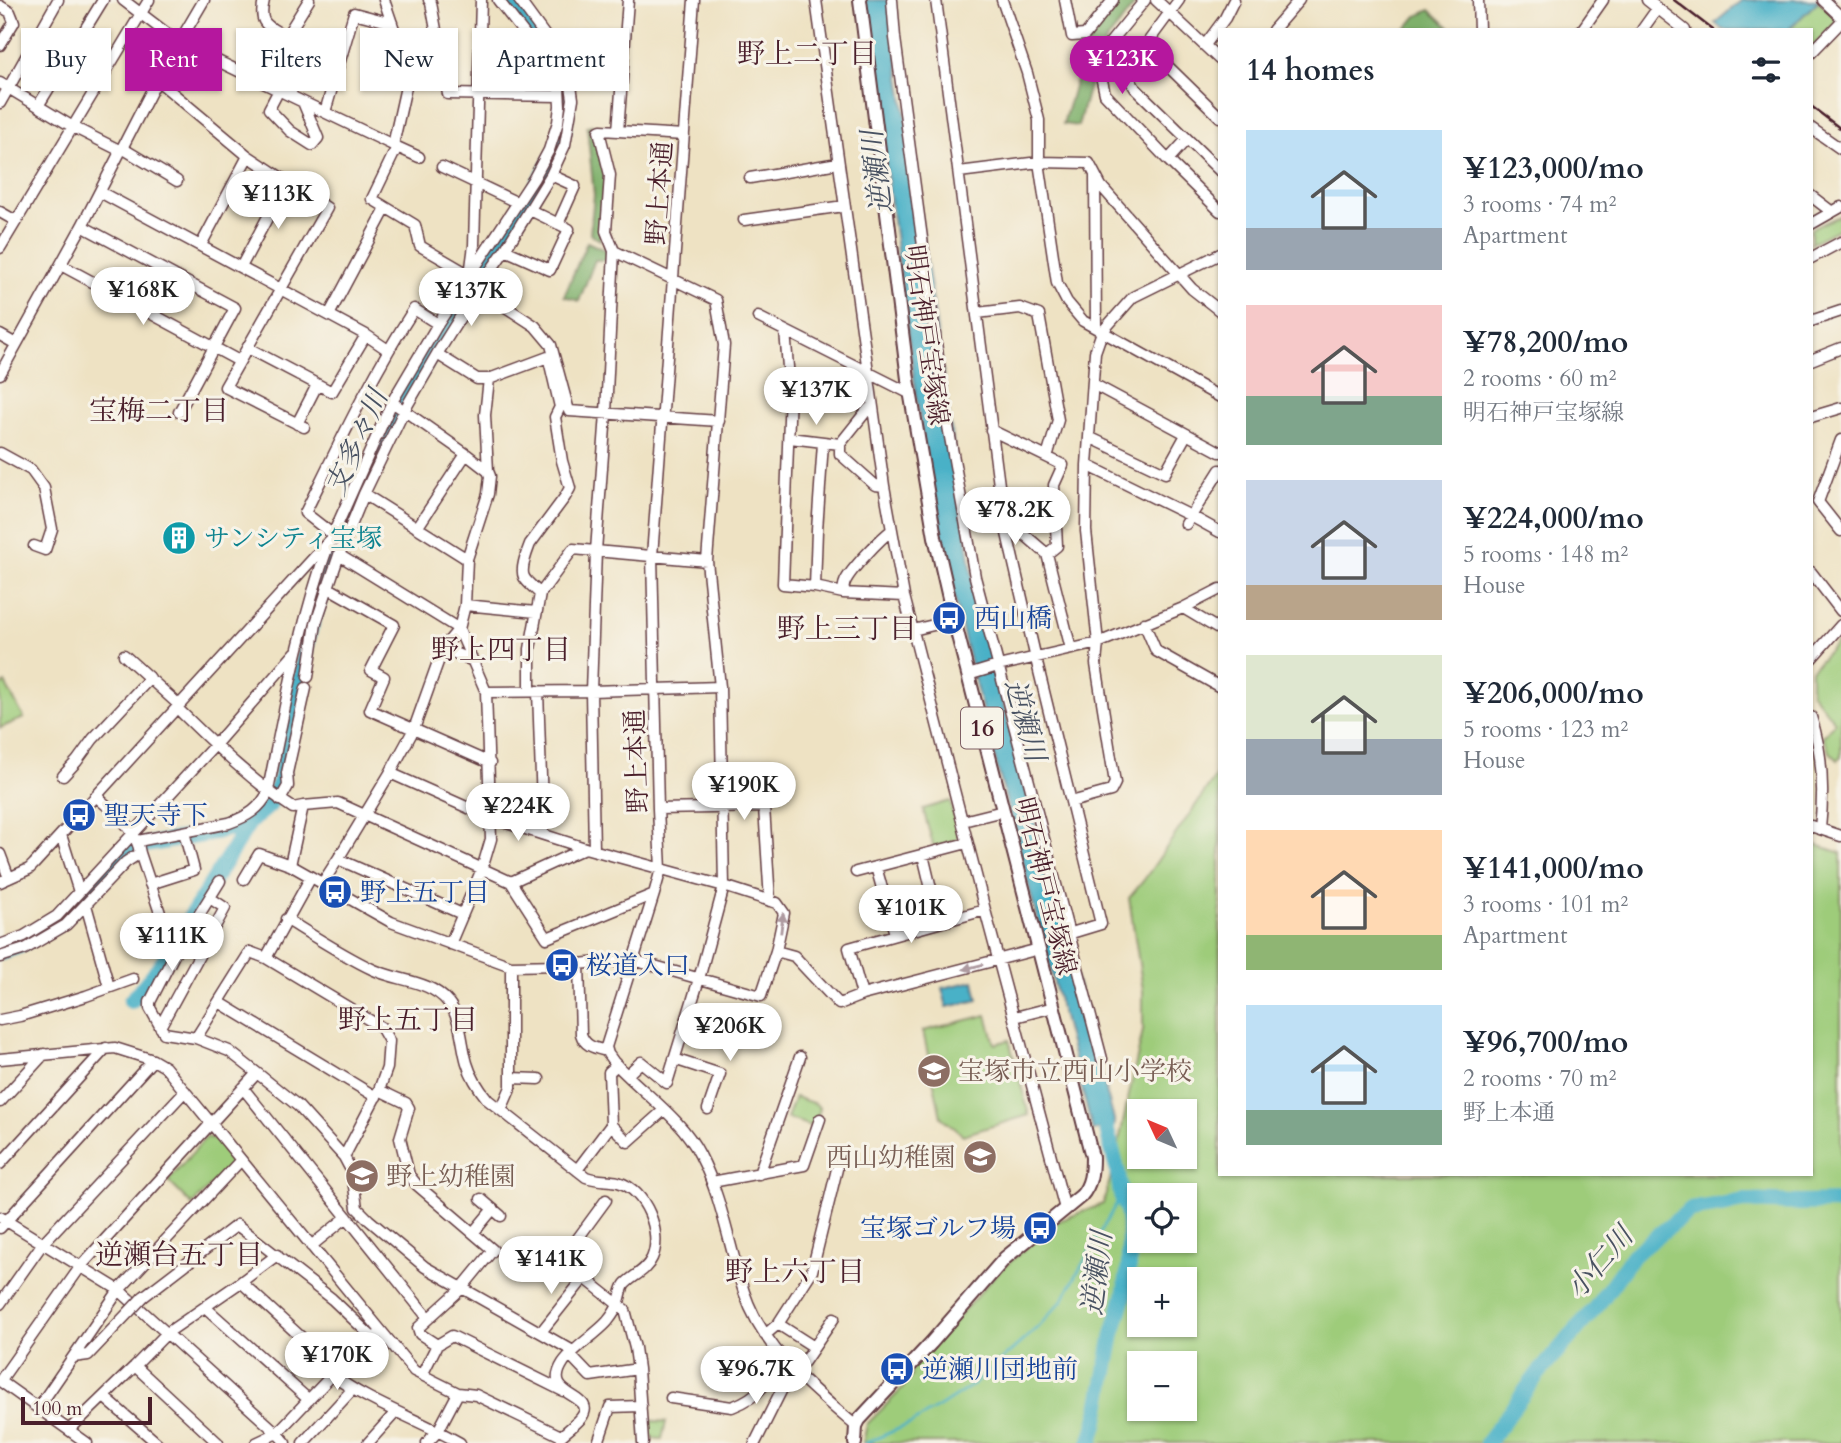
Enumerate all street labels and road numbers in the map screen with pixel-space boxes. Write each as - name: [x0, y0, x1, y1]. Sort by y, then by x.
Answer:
- street label: 野上本通: [638, 140, 681, 246]
- street label: 明石神戸宝塚線: [897, 243, 957, 428]
- street label: 野上本通: [617, 708, 656, 814]
- road number: 16: [961, 708, 1003, 748]
- street label: 明石神戸宝塚線: [1007, 794, 1085, 979]

